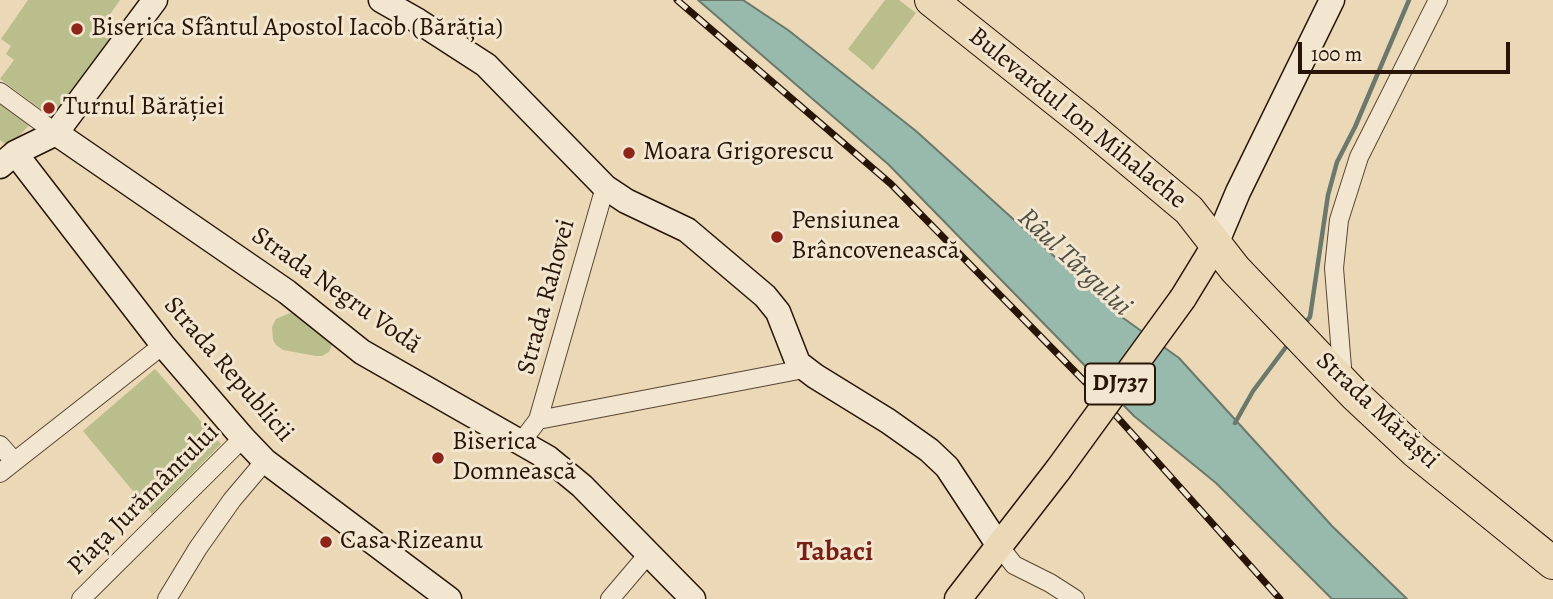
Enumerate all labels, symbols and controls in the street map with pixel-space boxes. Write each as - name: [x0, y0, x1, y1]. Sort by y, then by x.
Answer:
- place label: Biserica Sfântul Apostol Iacob (Bărăția): [91, 13, 503, 45]
- marker: Biserica Sfântul Apostol Iacob (Bărăția): [69, 21, 85, 37]
- street label: Bulevardul Ion Mihalache: [962, 21, 1192, 217]
- scale bar: [1301, 28, 1513, 72]
- text: 100 m: [1311, 40, 1362, 68]
- place label: Turnul Bărăției: [63, 92, 225, 124]
- marker: Turnul Bărăției: [41, 100, 57, 116]
- place label: Moara Grigorescu: [643, 137, 834, 169]
- marker: Moara Grigorescu: [621, 145, 637, 161]
- water label: Râul Târgului: [1010, 202, 1138, 324]
- place label: Pensiunea Brâncovenească: [791, 206, 960, 268]
- street label: Strada Rahovei: [511, 216, 583, 378]
- street label: Strada Negru Vodă: [245, 221, 427, 361]
- marker: Pensiunea Brâncovenească: [769, 229, 785, 245]
- street label: Strada Republicii: [156, 291, 300, 449]
- street label: Strada Mărăști: [1309, 346, 1445, 476]
- road number: DJ737: [1085, 363, 1155, 404]
- street label: Piața Jurământului: [62, 418, 226, 582]
- place label: Biserica Domnească: [452, 427, 576, 488]
- marker: Biserica Domnească: [430, 450, 446, 466]
- place label: Casa Rizeanu: [340, 526, 483, 558]
- marker: Casa Rizeanu: [318, 534, 334, 550]
- district label: Tabaci: [797, 536, 873, 570]

